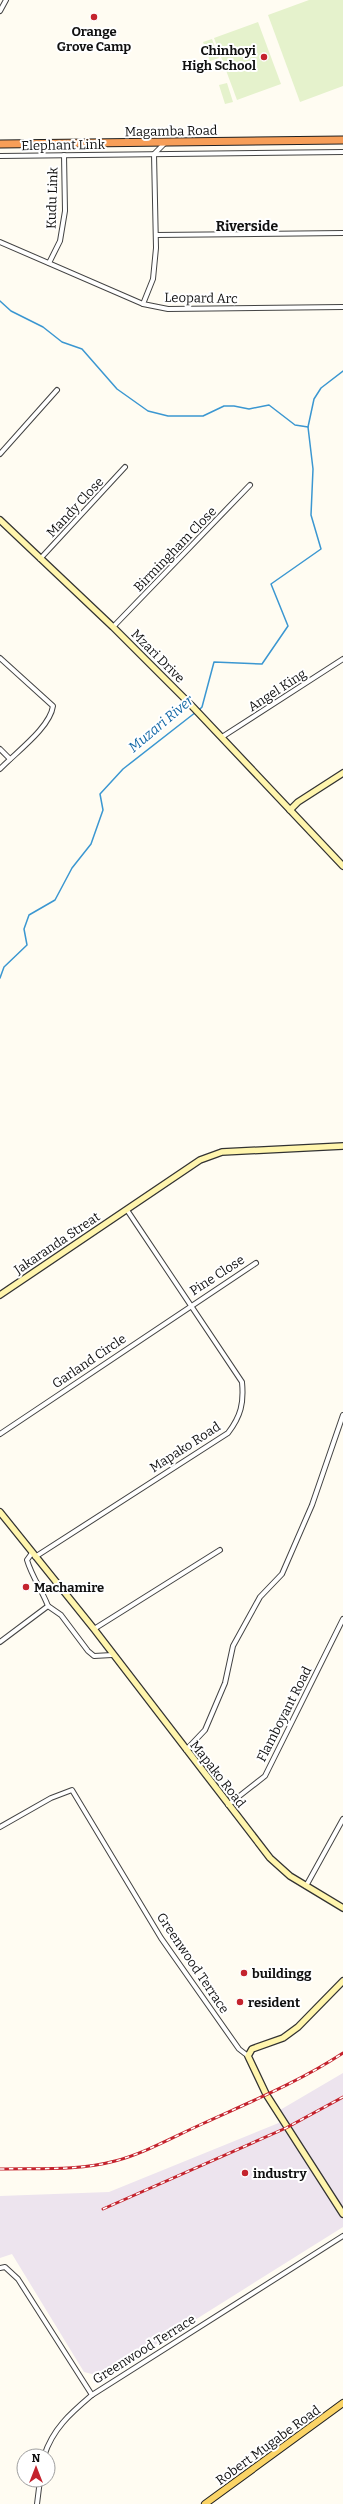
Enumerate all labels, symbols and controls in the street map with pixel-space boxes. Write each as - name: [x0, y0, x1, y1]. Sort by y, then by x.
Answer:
- marker: Orange Grove Camp: [89, 12, 99, 22]
- place label: Orange Grove Camp: [57, 24, 131, 54]
- place label: Chinhoyi High School: [182, 43, 256, 73]
- marker: Chinhoyi High School: [259, 52, 269, 62]
- street label: Magamba Road: [124, 123, 218, 139]
- street label: Elephant Link: [21, 137, 106, 153]
- street label: Kudu Link: [43, 166, 61, 229]
- district label: Riverside: [216, 218, 279, 235]
- street label: Leopard Arc: [164, 290, 238, 306]
- street label: Mandy Close: [44, 474, 106, 540]
- street label: Birmingham Close: [131, 504, 219, 594]
- street label: Mzari Drive: [128, 626, 188, 686]
- street label: Angel King: [245, 666, 309, 714]
- water label: Muzari River: [125, 691, 198, 756]
- street label: Jakaranda Streat: [11, 1209, 103, 1278]
- street label: Pine Close: [187, 1252, 247, 1298]
- street label: Garland Circle: [49, 1331, 129, 1391]
- street label: Mapako Road: [147, 1419, 223, 1475]
- place label: Machamire: [34, 1580, 104, 1595]
- marker: Machamire: [21, 1582, 31, 1592]
- street label: Flamboyant Road: [254, 1664, 315, 1764]
- street label: Mapako Road: [187, 1738, 249, 1811]
- street label: Greenwood Terrace: [154, 1910, 232, 2016]
- place label: buildingg: [252, 1966, 312, 1981]
- marker: buildingg: [239, 1968, 249, 1978]
- place label: resident: [248, 1995, 300, 2010]
- marker: resident: [235, 1997, 245, 2007]
- place label: industry: [253, 2166, 307, 2181]
- marker: industry: [240, 2168, 250, 2178]
- street label: Greenwood Terrace: [90, 2311, 198, 2387]
- street label: Robert Mugabe Road: [213, 2402, 323, 2488]
- north arrow: [16, 2448, 56, 2488]
- text: N: [32, 2452, 41, 2465]

